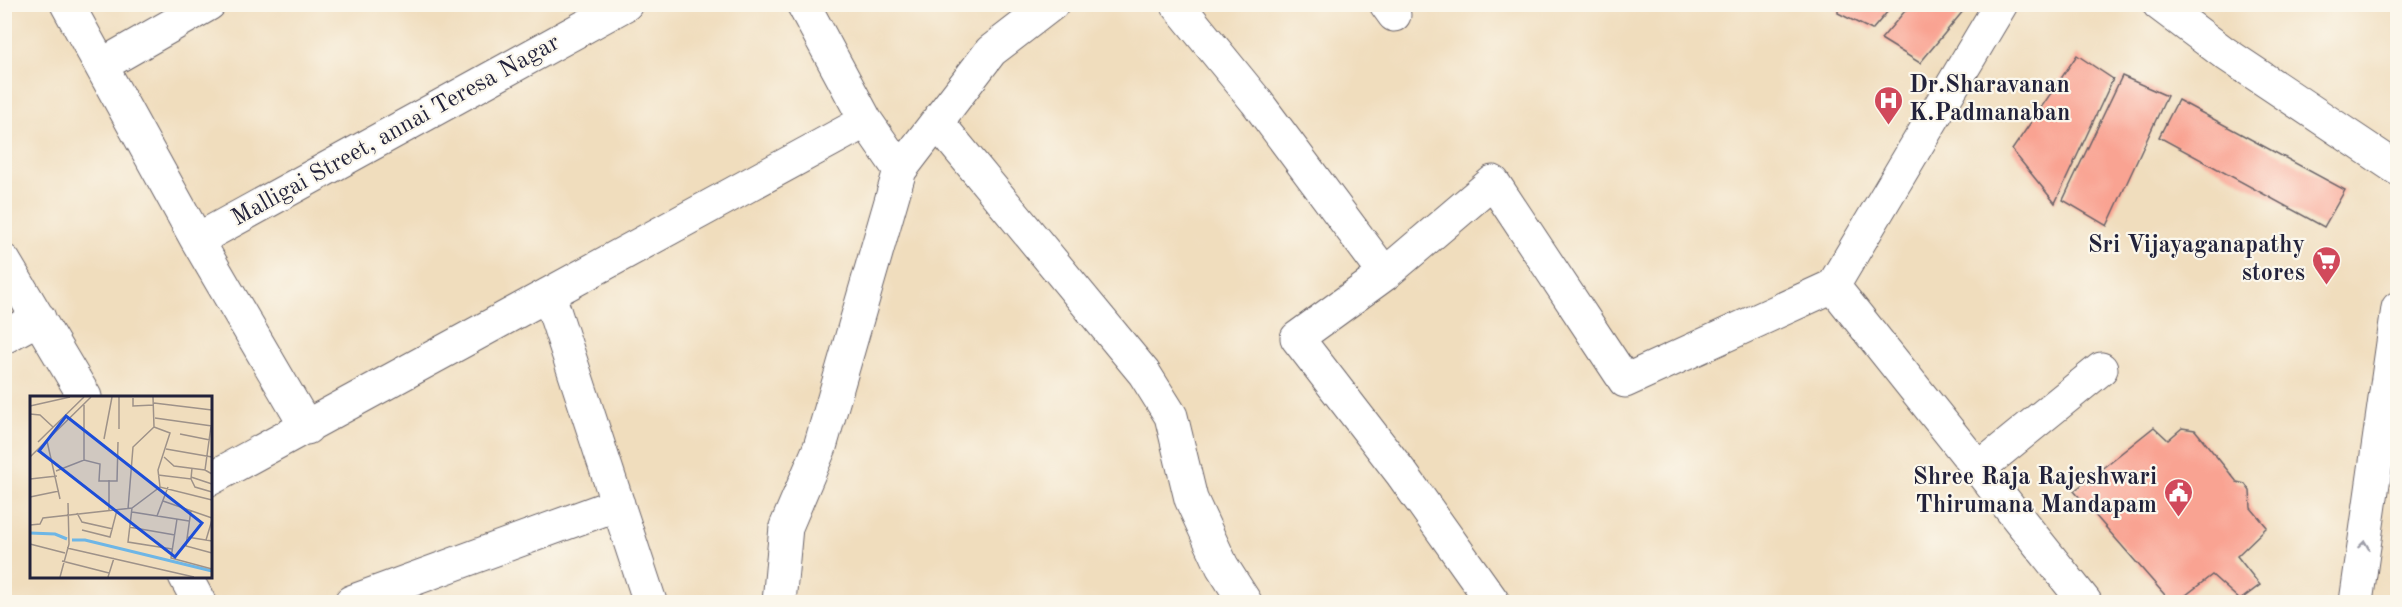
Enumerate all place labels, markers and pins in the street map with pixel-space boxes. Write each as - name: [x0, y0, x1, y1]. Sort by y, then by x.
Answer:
- place label: Dr.Sharavanan K.Padmanaban: [1909, 74, 2070, 126]
- hospital icon: Dr.Sharavanan K.Padmanaban: [1872, 84, 1904, 126]
- place label: Sri Vijayaganapathy stores: [2088, 234, 2305, 286]
- supermarket icon: Sri Vijayaganapathy stores: [2310, 244, 2342, 286]
- place label: Shree Raja Rajeshwari Thirumana Mandapam: [1913, 466, 2157, 518]
- public building icon: Shree Raja Rajeshwari Thirumana Mandapam: [2162, 476, 2194, 518]

